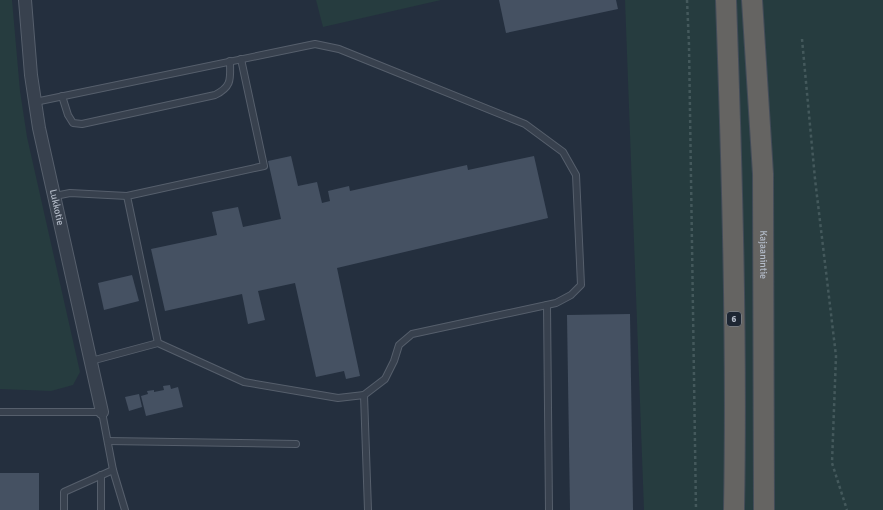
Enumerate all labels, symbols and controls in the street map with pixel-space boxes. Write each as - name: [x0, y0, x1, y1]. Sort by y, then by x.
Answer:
- street label: Lukkotie: [47, 188, 66, 226]
- street label: Kajaanintie: [757, 230, 769, 279]
- road number: 6: [727, 312, 741, 326]

